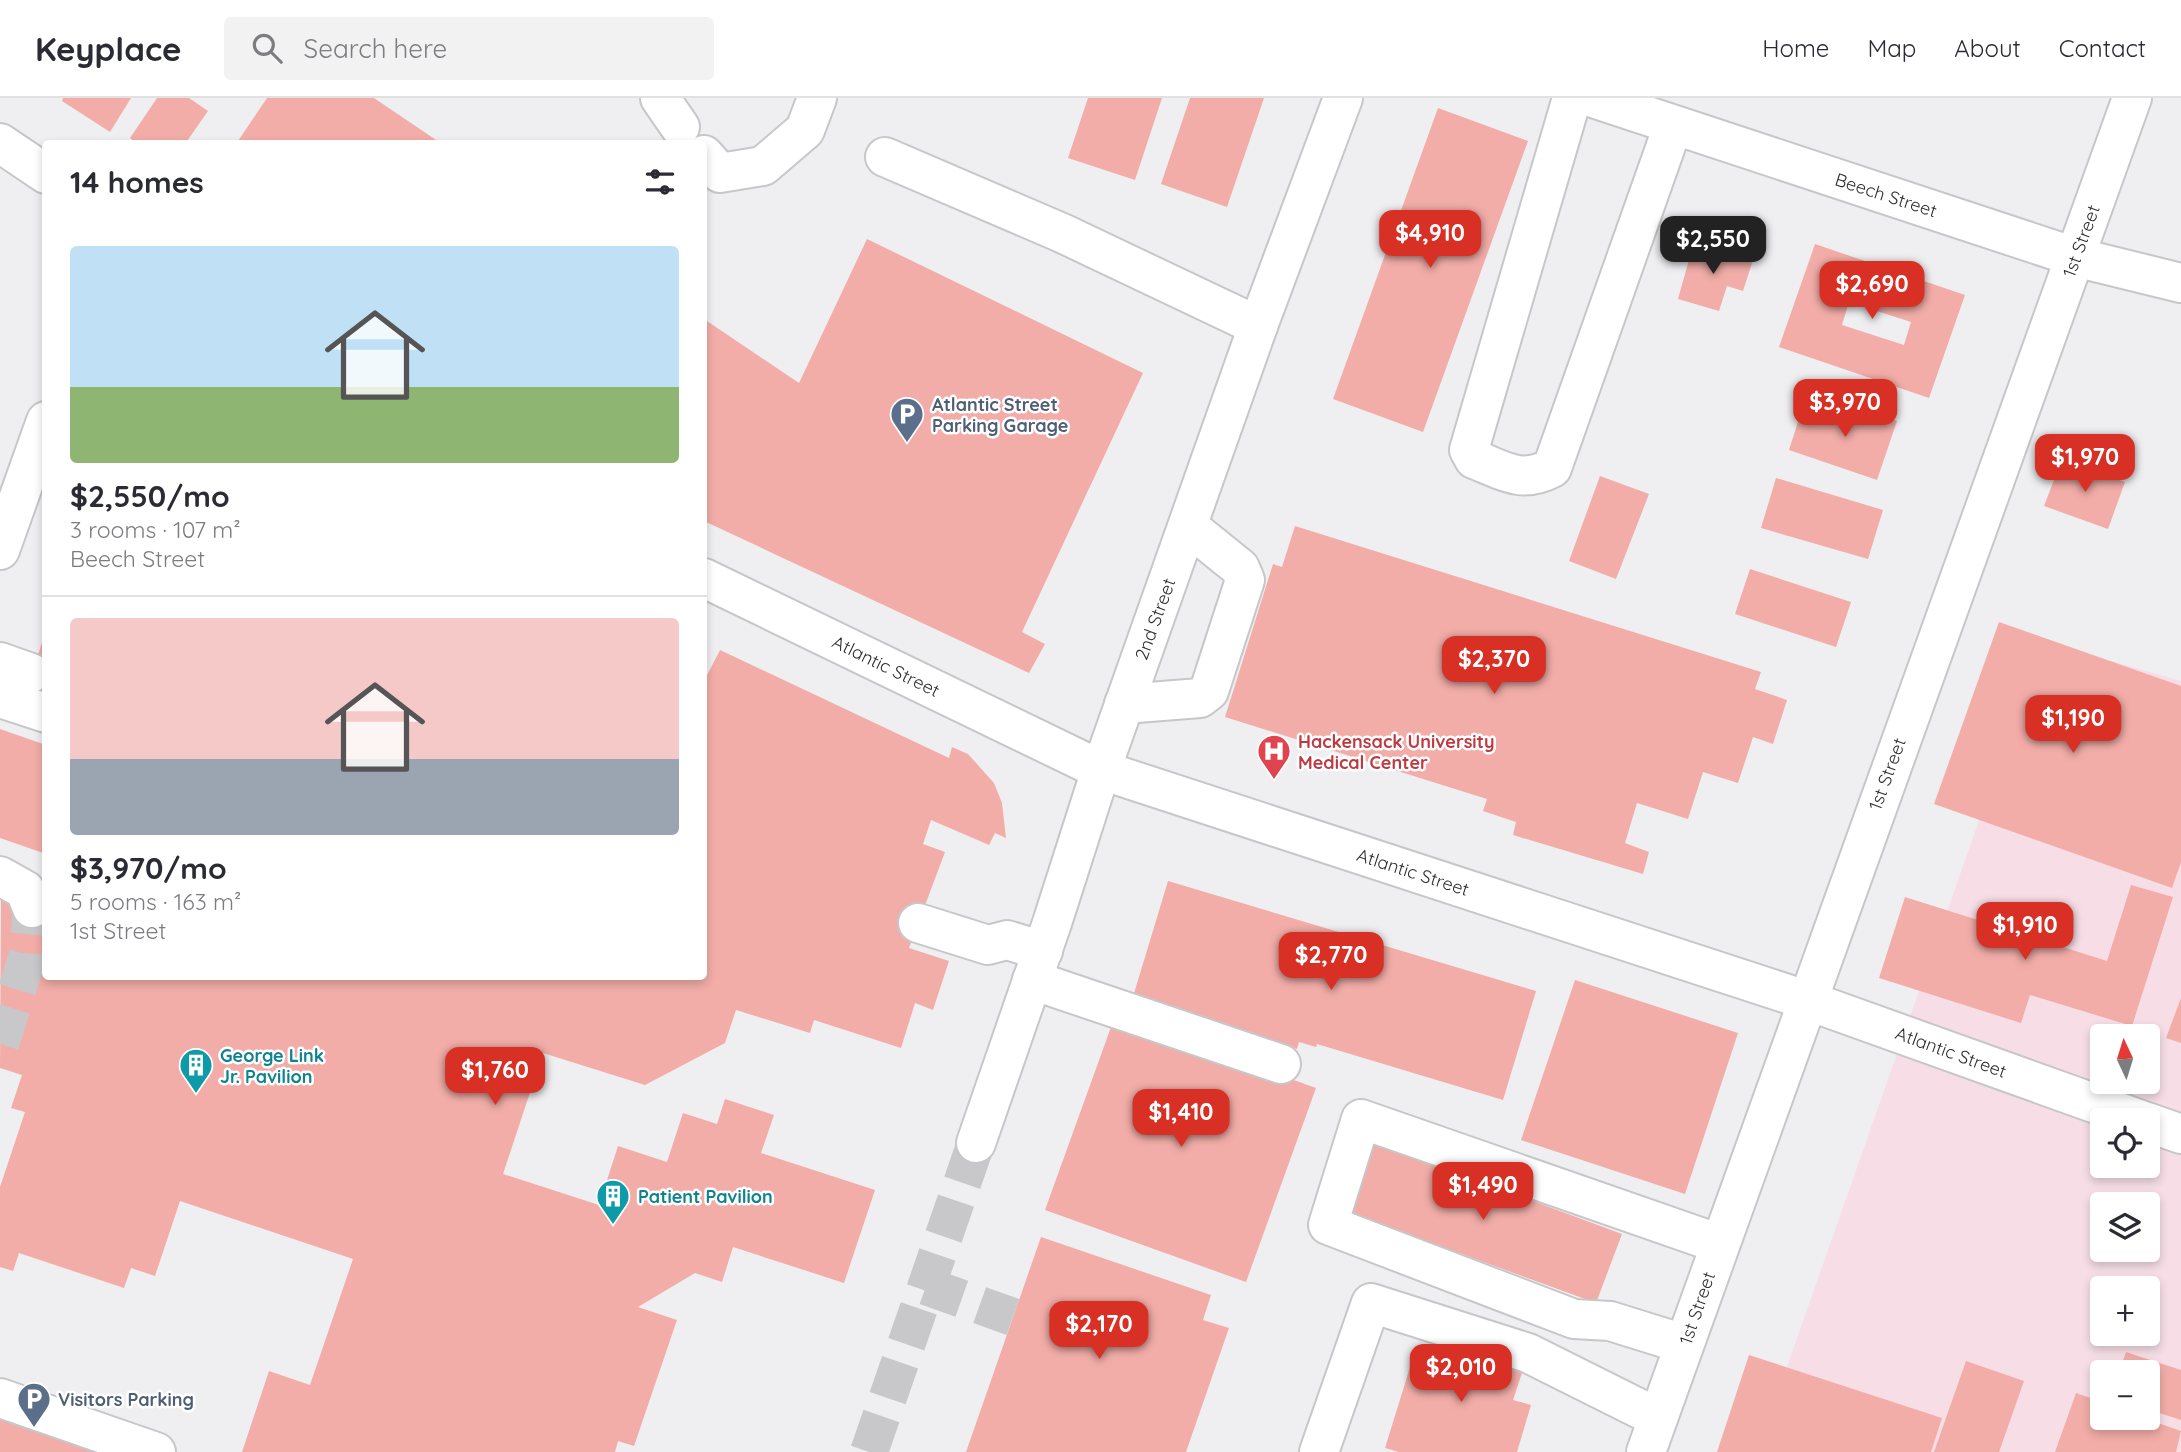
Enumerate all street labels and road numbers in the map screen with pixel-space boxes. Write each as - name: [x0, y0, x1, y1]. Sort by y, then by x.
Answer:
- street label: Beech Street: [1832, 168, 1940, 222]
- street label: 1st Street: [2057, 202, 2105, 280]
- street label: 2nd Street: [1130, 575, 1180, 663]
- street label: Atlantic Street: [829, 630, 943, 702]
- street label: 1st Street: [1863, 735, 1911, 813]
- street label: Atlantic Street: [1354, 843, 1472, 901]
- street label: Atlantic Street: [1892, 1021, 2010, 1083]
- street label: 1st Street: [1674, 1269, 1720, 1347]

